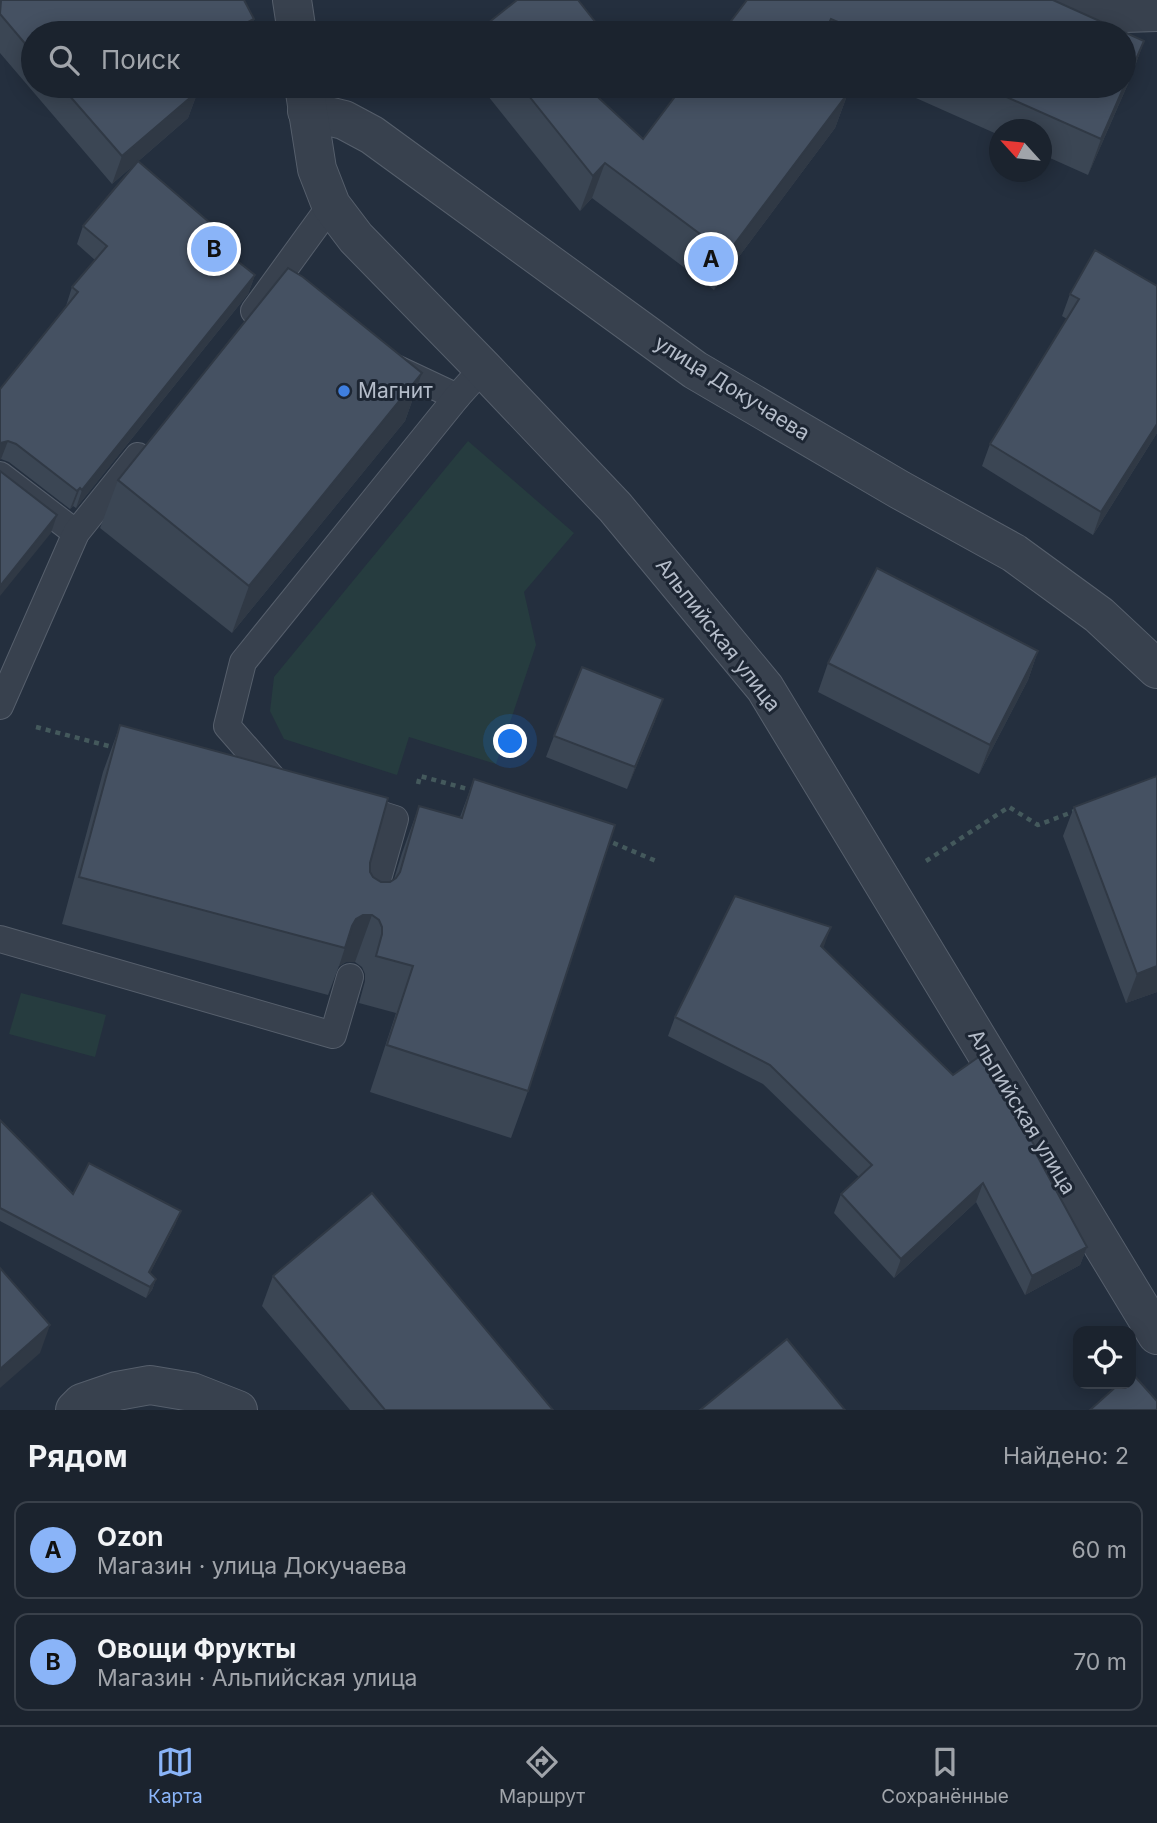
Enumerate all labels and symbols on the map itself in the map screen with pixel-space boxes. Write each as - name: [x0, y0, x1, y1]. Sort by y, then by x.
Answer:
- north arrow: [989, 119, 1052, 182]
- pin: B: [191, 223, 237, 275]
- pin: A: [688, 233, 734, 285]
- street label: улица Докучаева: [650, 330, 814, 445]
- place label: Магнит: [358, 378, 433, 403]
- marker: Магнит: [336, 383, 352, 399]
- street label: Альпийская улица: [651, 553, 786, 716]
- your location: [493, 724, 527, 758]
- street label: Альпийская улица: [963, 1025, 1082, 1199]

